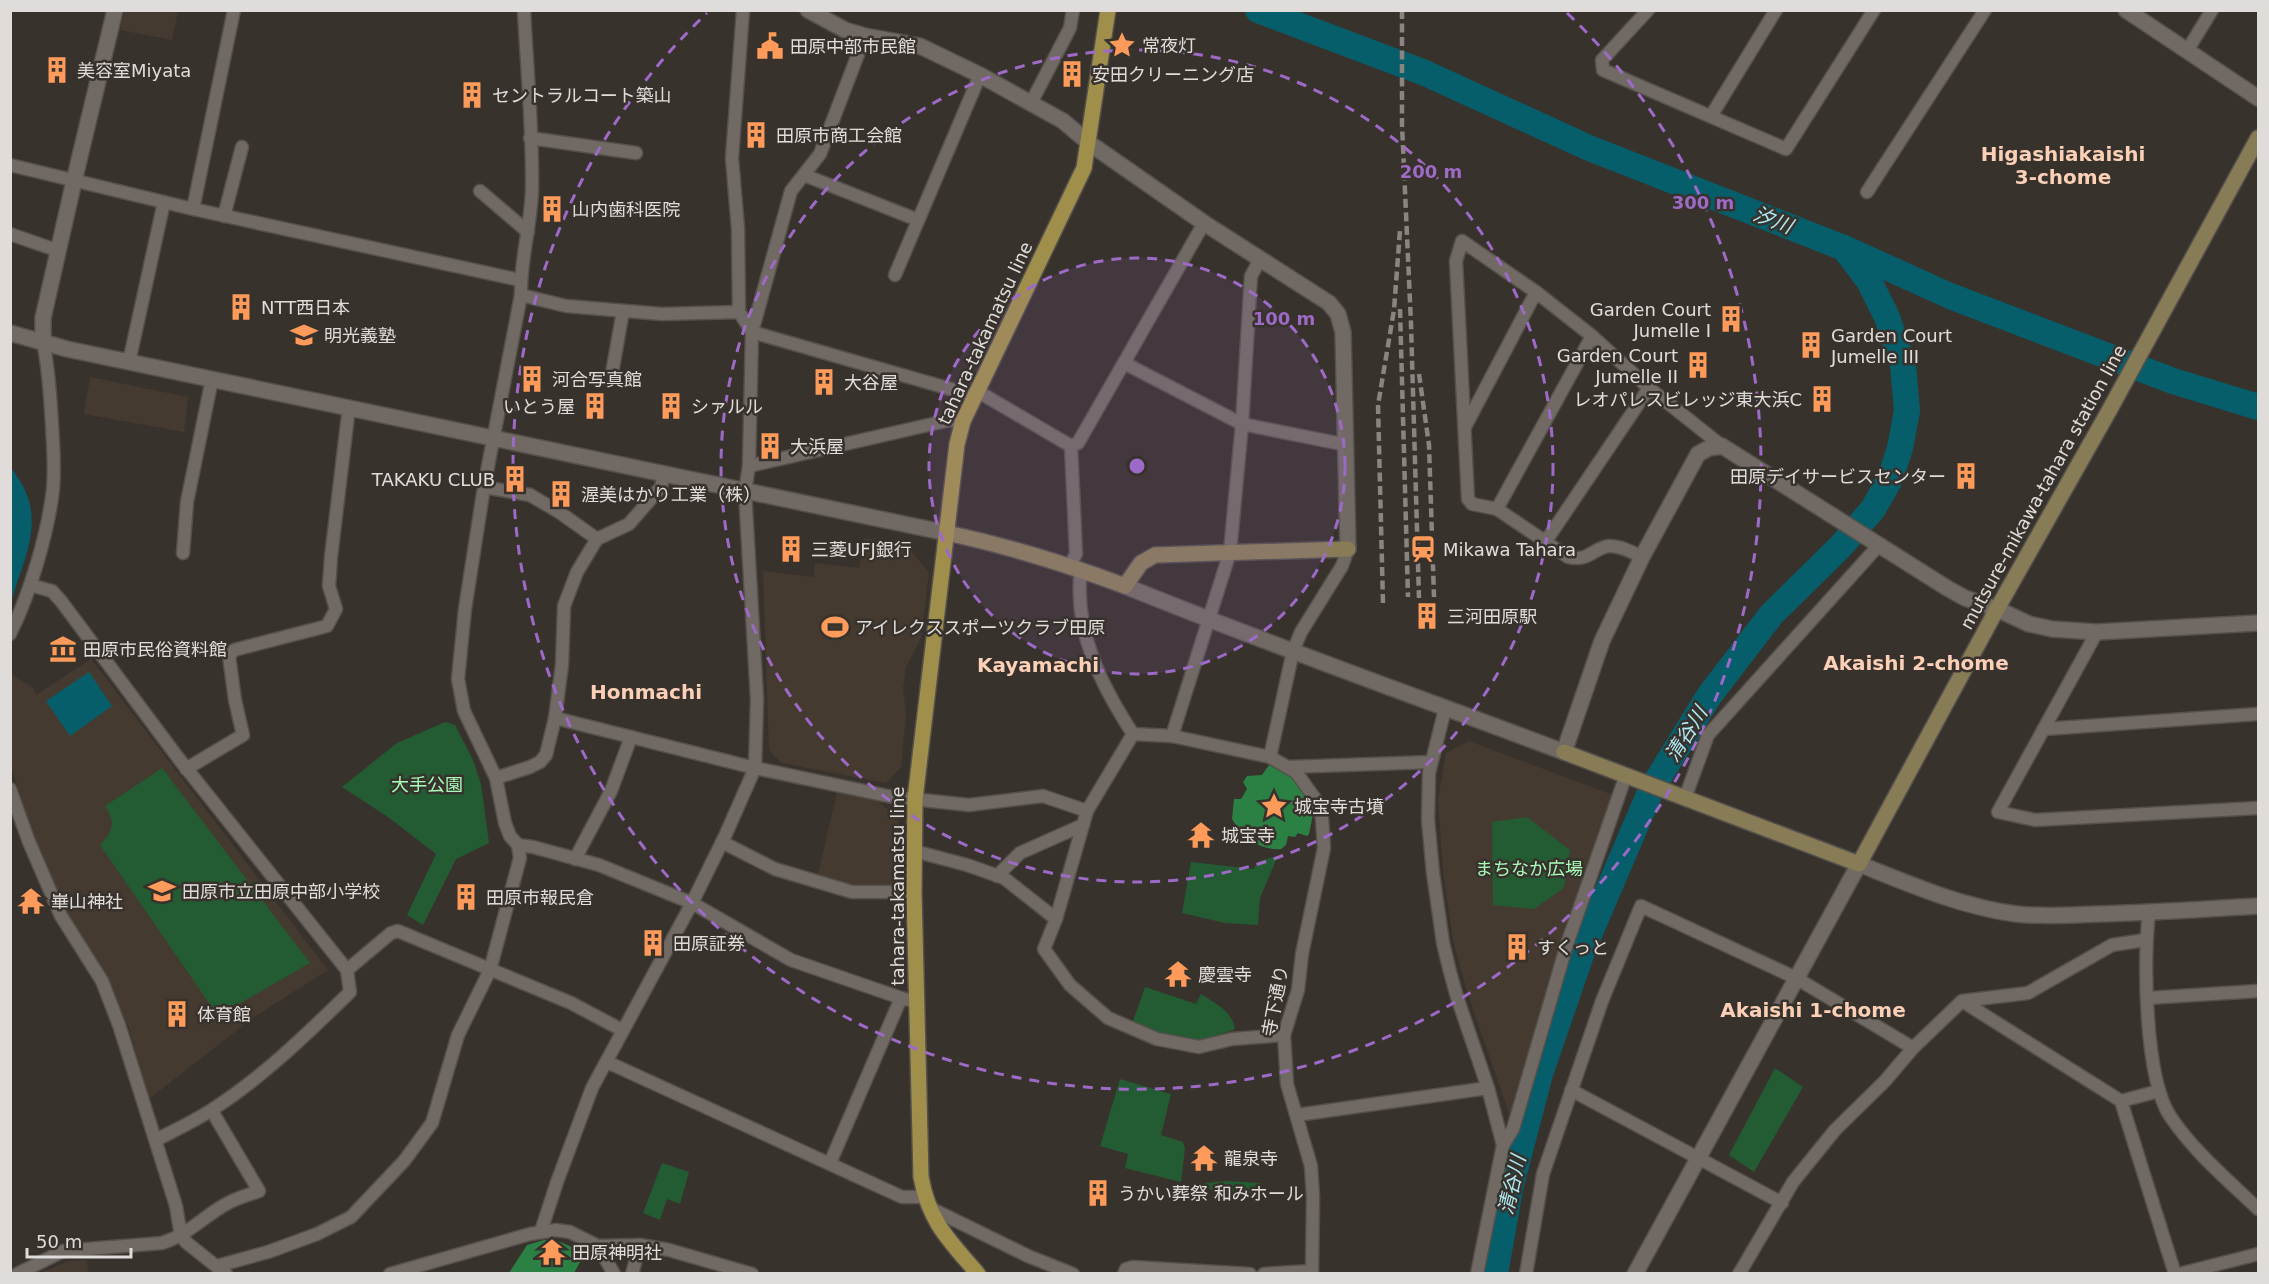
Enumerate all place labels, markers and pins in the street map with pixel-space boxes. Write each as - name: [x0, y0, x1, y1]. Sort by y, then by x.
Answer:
- place icon: 常夜灯: [1107, 30, 1137, 60]
- public building icon: 田原中部市民館: [755, 31, 785, 61]
- place label: 常夜灯: [1142, 35, 1196, 56]
- place label: 田原中部市民館: [790, 36, 916, 57]
- building icon: 美容室Miyata: [42, 55, 72, 85]
- building icon: 安田クリーニング店: [1057, 59, 1087, 89]
- place label: 美容室Miyata: [77, 60, 191, 81]
- place label: 安田クリーニング店: [1092, 64, 1254, 85]
- building icon: セントラルコート築山: [457, 80, 487, 110]
- place label: セントラルコート築山: [492, 85, 672, 106]
- building icon: 田原市商工会館: [741, 120, 771, 150]
- place label: 田原市商工会館: [776, 125, 902, 146]
- building icon: 山内歯科医院: [537, 194, 567, 224]
- place label: 山内歯科医院: [572, 199, 680, 220]
- building icon: NTT西日本: [226, 292, 256, 322]
- place label: NTT西日本: [261, 297, 350, 318]
- place label: Garden Court Jumelle I: [1590, 299, 1711, 341]
- building icon: Garden Court Jumelle I: [1716, 304, 1746, 334]
- school or university icon: 明光義塾: [289, 320, 319, 350]
- place label: 明光義塾: [324, 325, 396, 346]
- place label: Garden Court Jumelle III: [1830, 325, 1952, 367]
- building icon: Garden Court Jumelle III: [1796, 330, 1826, 360]
- place label: Garden Court Jumelle II: [1557, 345, 1678, 387]
- building icon: Garden Court Jumelle II: [1683, 350, 1713, 380]
- building icon: 河合写真館: [517, 364, 547, 394]
- building icon: 大谷屋: [809, 367, 839, 397]
- place label: 河合写真館: [552, 369, 642, 390]
- place label: 大谷屋: [844, 372, 898, 393]
- building icon: レオパレスビレッジ東大浜C: [1807, 384, 1837, 414]
- place label: レオパレスビレッジ東大浜C: [1573, 389, 1802, 410]
- building icon: いとう屋: [580, 391, 610, 421]
- building icon: シァルル: [656, 391, 686, 421]
- place label: いとう屋: [503, 396, 575, 417]
- place label: シァルル: [691, 396, 763, 417]
- building icon: 大浜屋: [755, 431, 785, 461]
- place label: 大浜屋: [790, 436, 844, 457]
- centre of rings: [1127, 456, 1147, 476]
- building icon: 田原デイサービスセンター: [1951, 461, 1981, 491]
- building icon: TAKAKU CLUB: [500, 464, 530, 494]
- place label: 田原デイサービスセンター: [1730, 466, 1946, 487]
- place label: TAKAKU CLUB: [371, 469, 495, 490]
- building icon: 渥美はかり工業（株）: [546, 479, 576, 509]
- place label: 渥美はかり工業（株）: [581, 484, 761, 505]
- building icon: 三菱UFJ銀行: [776, 534, 806, 564]
- station icon: Mikawa Tahara: [1408, 534, 1438, 564]
- place label: 三菱UFJ銀行: [811, 539, 912, 560]
- place label: Mikawa Tahara: [1443, 539, 1576, 560]
- building icon: 三河田原駅: [1412, 601, 1442, 631]
- place label: 三河田原駅: [1447, 606, 1537, 627]
- sports icon: アイレクススポーツクラブ田原: [820, 612, 850, 642]
- place label: アイレクススポーツクラブ田原: [855, 617, 1105, 638]
- museum icon: 田原市民俗資料館: [48, 634, 78, 664]
- place label: 田原市民俗資料館: [83, 639, 227, 660]
- place icon: 城宝寺古墳: [1259, 791, 1289, 821]
- place label: 城宝寺古墳: [1294, 796, 1384, 817]
- temple icon: 城宝寺: [1186, 820, 1216, 850]
- place label: 城宝寺: [1221, 825, 1275, 846]
- school or university icon: 田原市立田原中部小学校: [147, 876, 177, 906]
- place label: 田原市立田原中部小学校: [182, 881, 380, 902]
- building icon: 田原市報民倉: [451, 882, 481, 912]
- temple icon: 崋山神社: [16, 886, 46, 916]
- place label: 田原市報民倉: [486, 887, 594, 908]
- place label: 崋山神社: [51, 891, 123, 912]
- building icon: 田原証券: [638, 928, 668, 958]
- building icon: すくっと: [1502, 932, 1532, 962]
- place label: 田原証券: [673, 933, 745, 954]
- place label: すくっと: [1537, 937, 1609, 958]
- temple icon: 慶雲寺: [1163, 959, 1193, 989]
- place label: 慶雲寺: [1198, 964, 1252, 985]
- building icon: 体育館: [162, 999, 192, 1029]
- place label: 体育館: [197, 1004, 251, 1025]
- temple icon: 龍泉寺: [1189, 1143, 1219, 1173]
- place label: 龍泉寺: [1224, 1148, 1278, 1169]
- building icon: うかい葬祭 和みホール: [1083, 1178, 1113, 1208]
- place label: うかい葬祭 和みホール: [1118, 1183, 1304, 1204]
- temple icon: 田原神明社: [537, 1237, 567, 1267]
- place label: 田原神明社: [572, 1242, 662, 1263]

